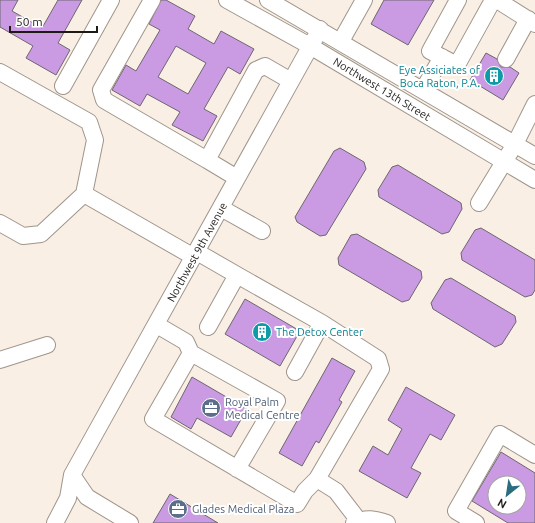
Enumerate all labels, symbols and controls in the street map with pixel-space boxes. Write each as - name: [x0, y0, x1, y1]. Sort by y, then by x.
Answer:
- scale bar: [10, 8, 97, 34]
- text: 50 m: [16, 15, 43, 28]
- street label: Northwest 13th Street: [331, 55, 433, 123]
- place label: Eye Assiciates of Boca Raton, P.A.: [399, 64, 481, 89]
- building icon: Eye Assiciates of Boca Raton, P.A.: [483, 65, 505, 87]
- street label: Northwest 9th Avenue: [165, 200, 229, 304]
- building icon: The Detox Center: [251, 321, 273, 343]
- place label: The Detox Center: [276, 326, 364, 338]
- place label: Royal Palm Medical Centre: [225, 396, 300, 421]
- office icon: Royal Palm Medical Centre: [200, 397, 222, 419]
- north arrow: [487, 475, 527, 515]
- text: N: [495, 496, 509, 511]
- office icon: Glades Medical Plaza: [167, 498, 189, 520]
- place label: Glades Medical Plaza: [192, 503, 294, 515]

